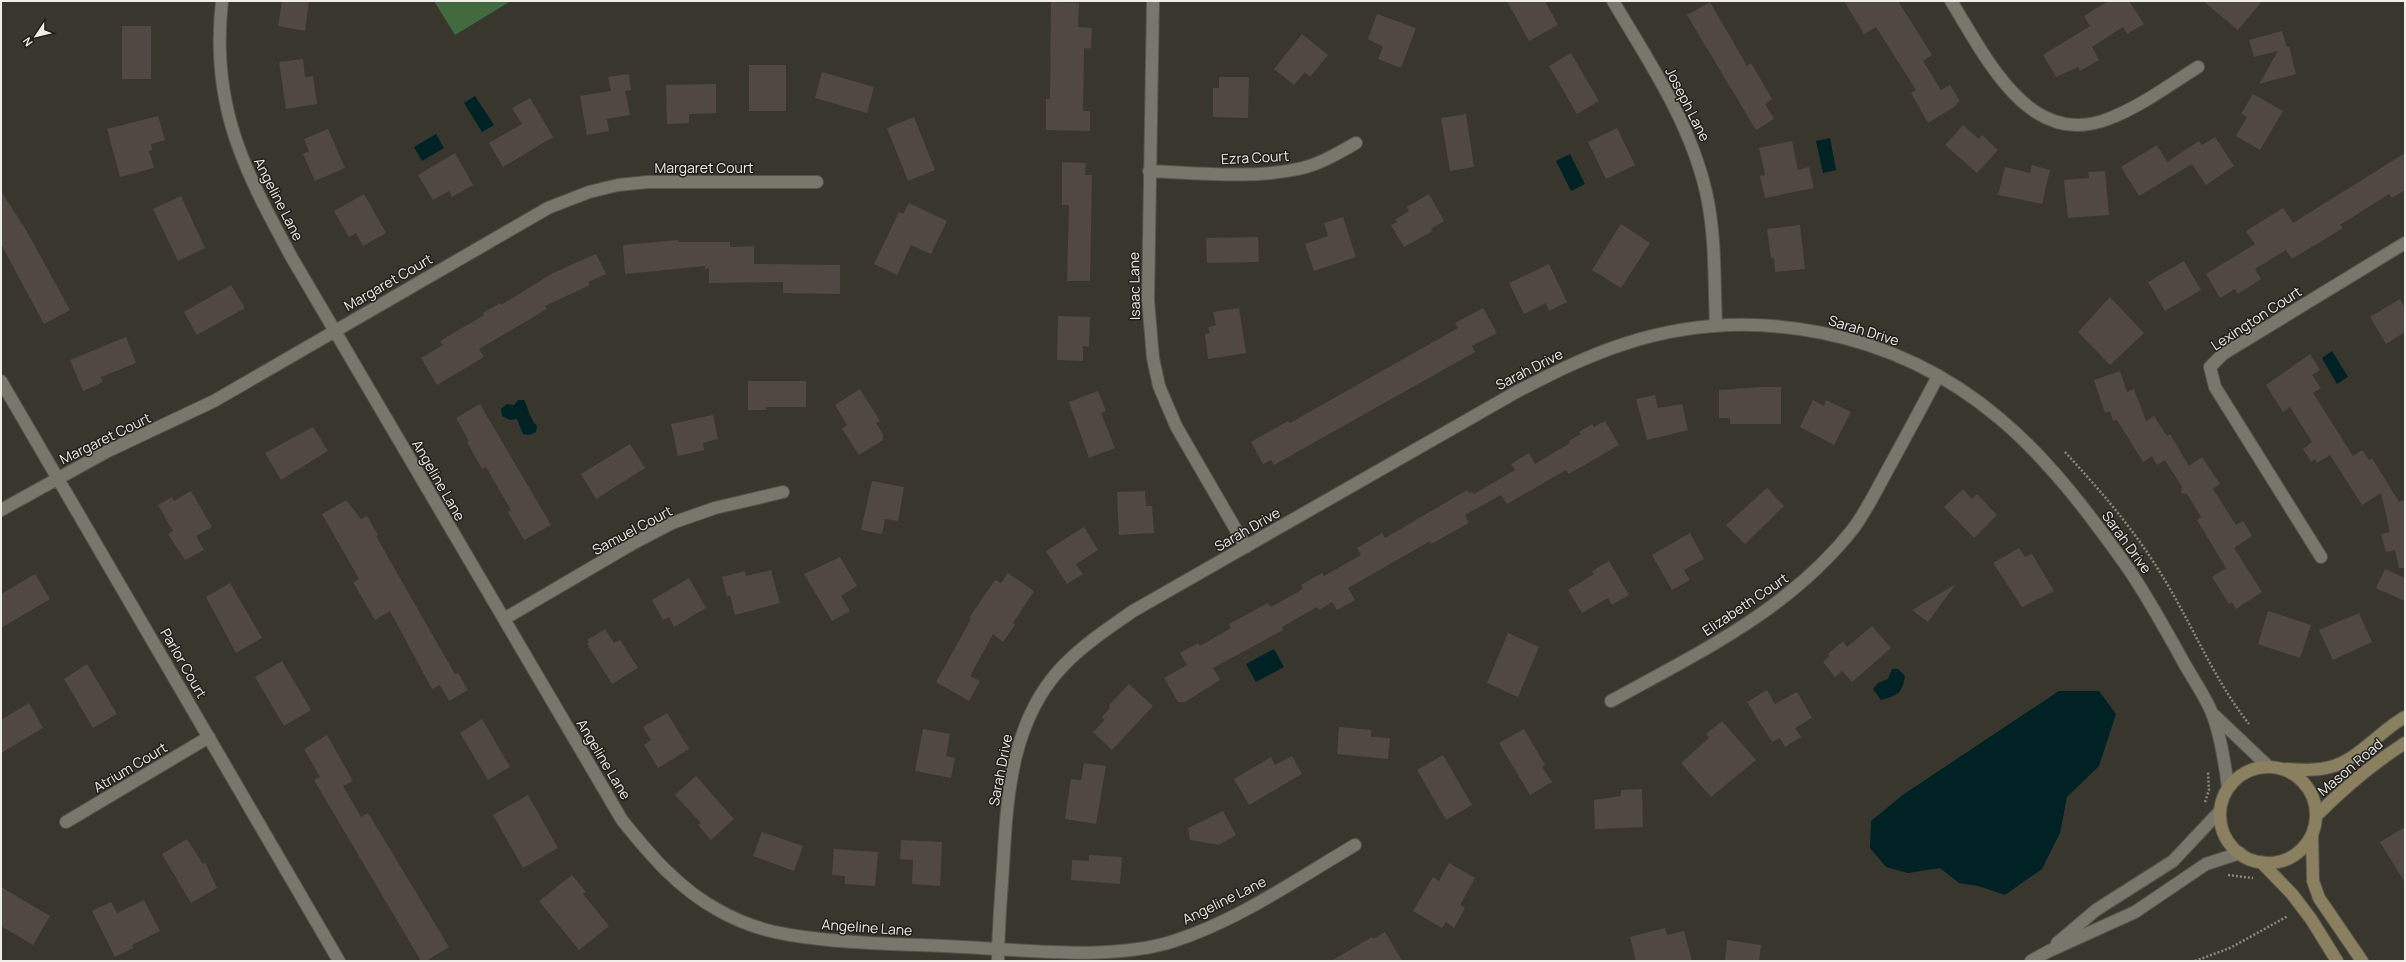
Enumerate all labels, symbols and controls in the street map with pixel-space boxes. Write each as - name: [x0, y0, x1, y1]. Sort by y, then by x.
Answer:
- north arrow: [16, 16, 56, 56]
- text: N: [19, 34, 36, 50]
- street label: Joseph Lane: [1661, 64, 1715, 144]
- street label: Ezra Court: [1221, 146, 1290, 168]
- street label: Angeline Lane: [250, 154, 308, 244]
- street label: Margaret Court: [654, 158, 754, 177]
- street label: Margaret Court: [340, 249, 436, 315]
- street label: Isaac Lane: [1124, 252, 1144, 320]
- street label: Lexington Court: [2207, 281, 2305, 354]
- street label: Sarah Drive: [1826, 310, 1902, 350]
- street label: Sarah Drive: [1492, 344, 1566, 394]
- street label: Margaret Court: [56, 408, 154, 468]
- street label: Angeline Lane: [408, 436, 470, 524]
- street label: Samuel Court: [589, 501, 676, 559]
- street label: Sarah Drive: [1211, 503, 1283, 555]
- street label: Sarah Drive: [2098, 507, 2156, 577]
- street label: Elizabeth Court: [1698, 568, 1792, 640]
- street label: Parlor Court: [156, 625, 212, 702]
- street label: Angeline Lane: [572, 715, 636, 803]
- street label: Sarah Drive: [984, 732, 1016, 808]
- street label: Mason Road: [2313, 734, 2387, 800]
- street label: Atrium Court: [90, 737, 171, 796]
- street label: Angeline Lane: [1179, 872, 1269, 928]
- street label: Angeline Lane: [821, 914, 913, 940]

